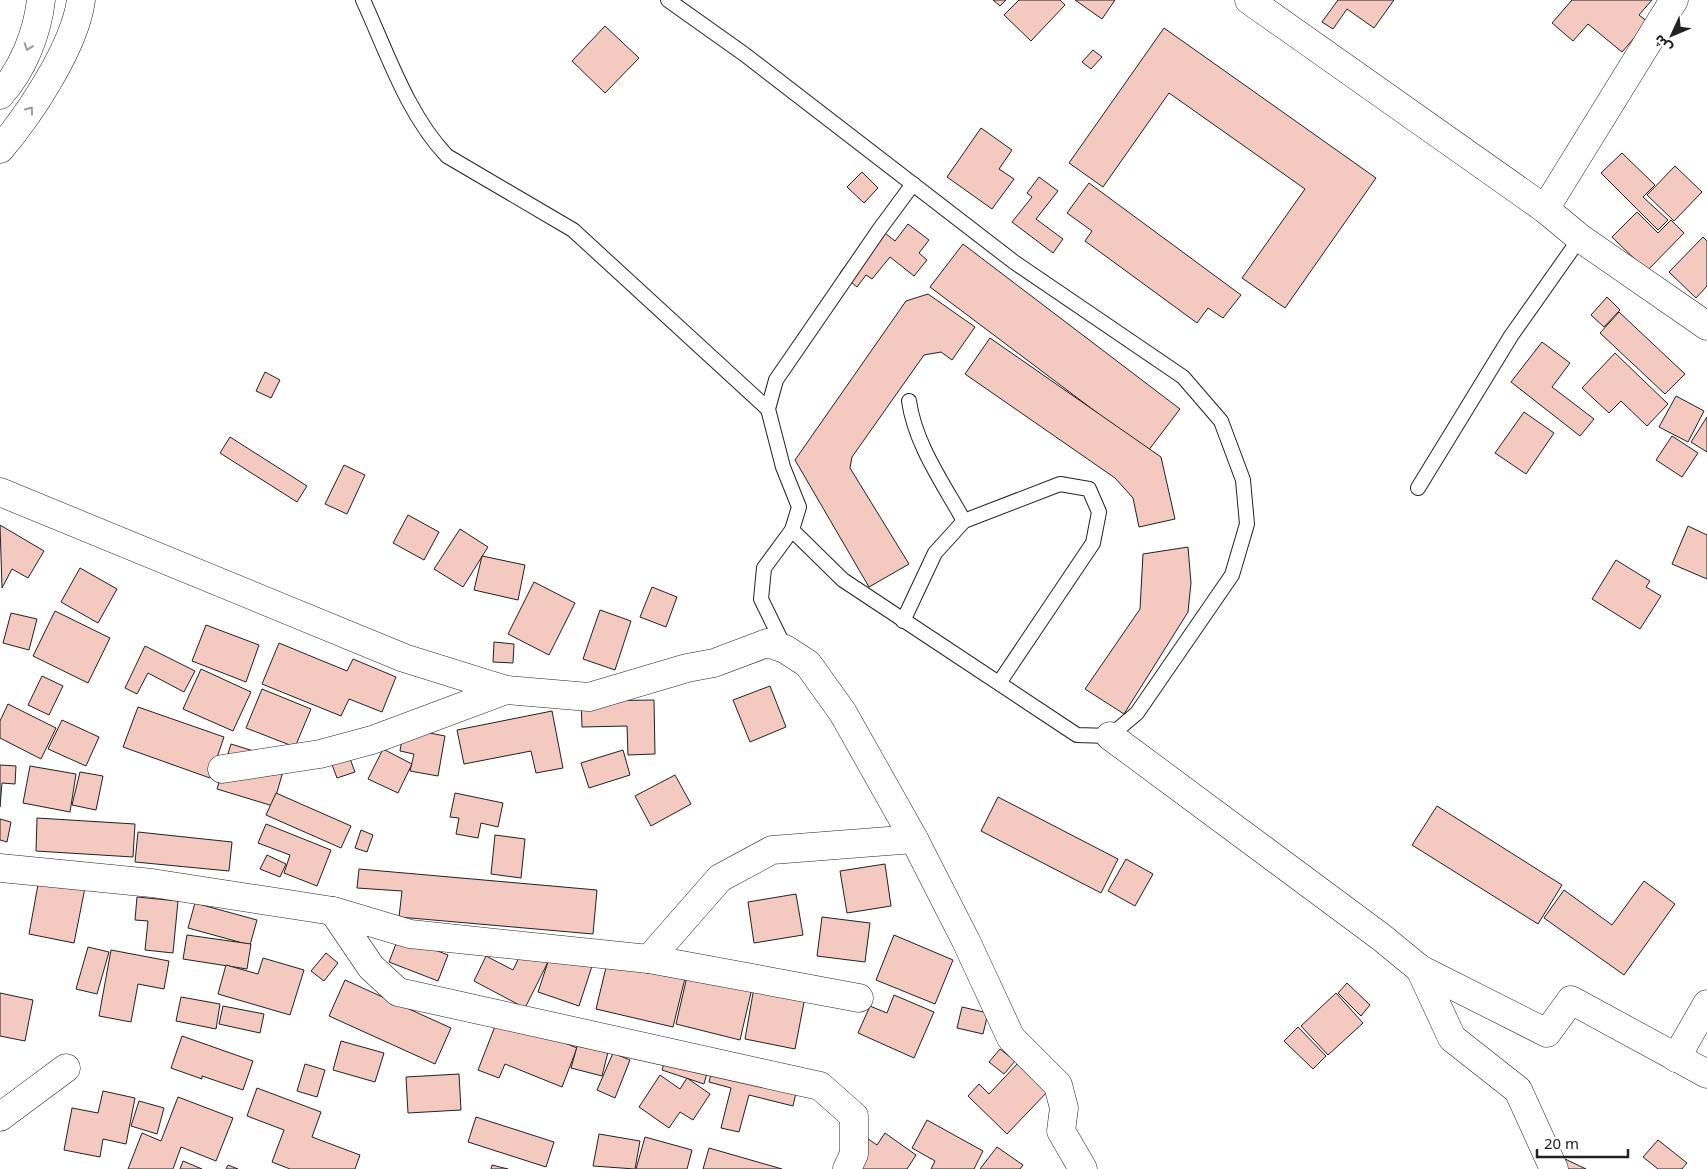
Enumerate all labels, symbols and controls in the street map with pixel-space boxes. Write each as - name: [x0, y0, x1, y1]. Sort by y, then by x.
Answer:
- north arrow: [1647, 10, 1697, 60]
- text: ش: [1649, 31, 1676, 58]
- one-way arrow: [24, 42, 34, 51]
- one-way arrow: [24, 106, 33, 116]
- scale bar: [1537, 1126, 1628, 1158]
- text: 20 m: [1544, 1133, 1579, 1153]

